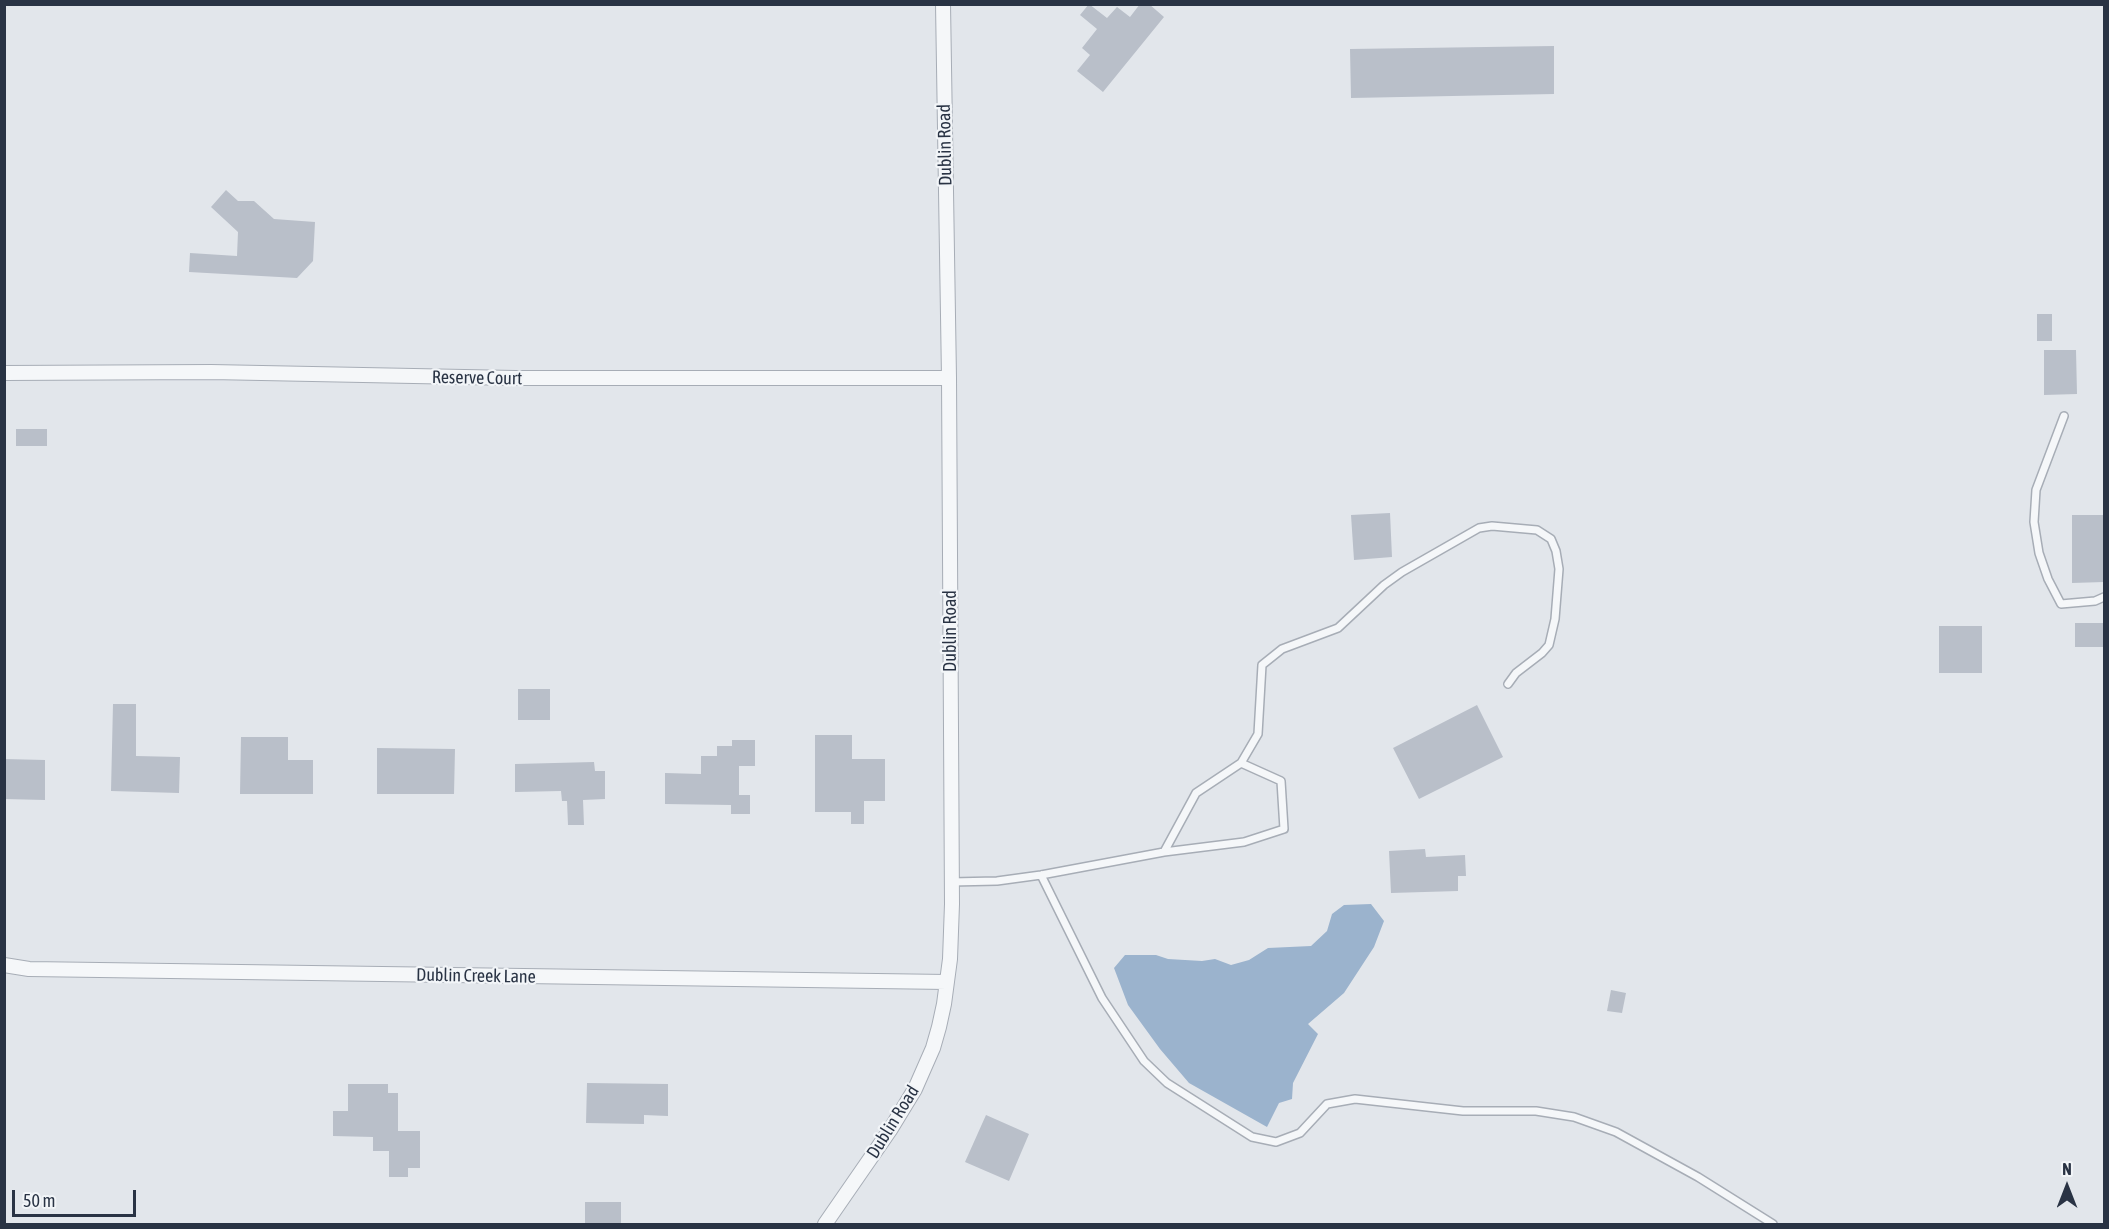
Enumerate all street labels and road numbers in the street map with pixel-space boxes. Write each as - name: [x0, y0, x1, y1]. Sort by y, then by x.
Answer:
- street label: Dublin Road: [933, 104, 957, 186]
- street label: Reserve Court: [432, 366, 522, 390]
- street label: Dublin Road: [939, 590, 961, 672]
- street label: Dublin Creek Lane: [416, 964, 536, 988]
- street label: Dublin Road: [862, 1082, 924, 1162]

